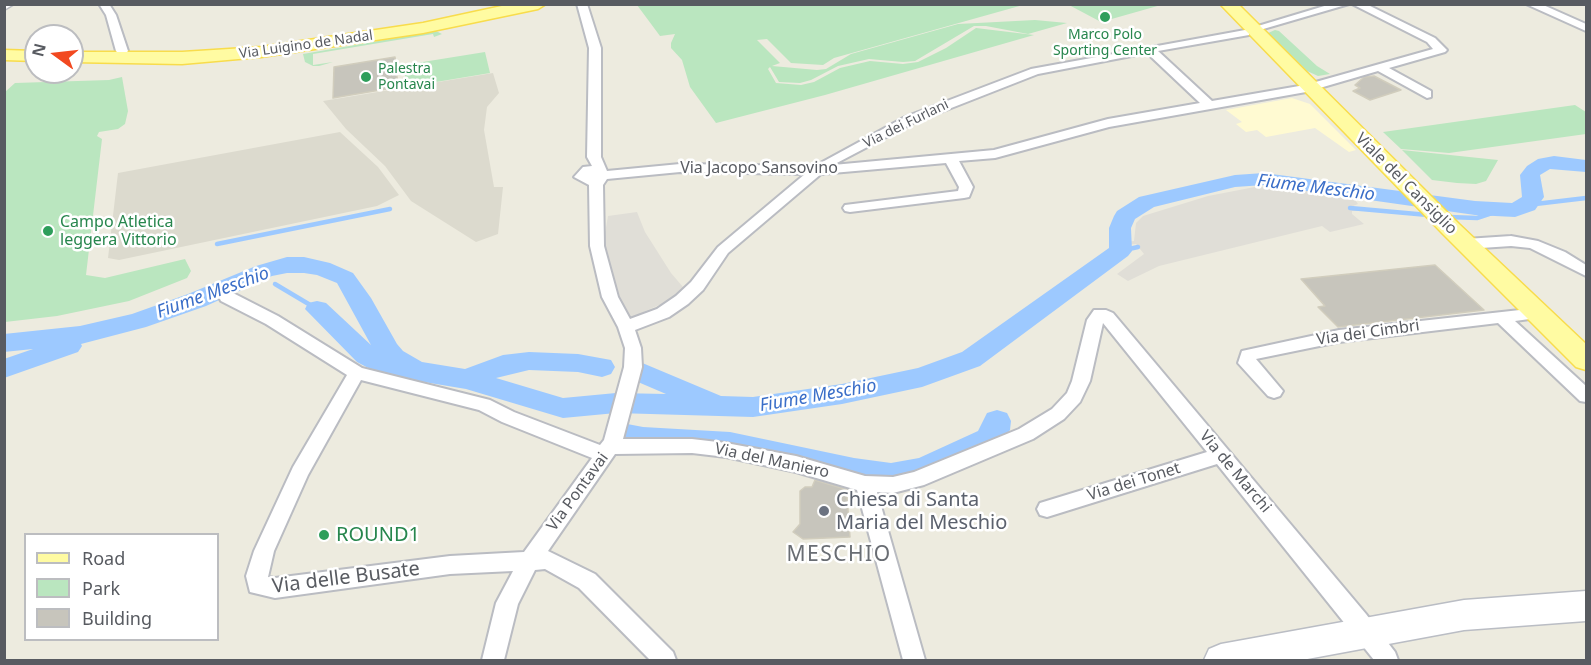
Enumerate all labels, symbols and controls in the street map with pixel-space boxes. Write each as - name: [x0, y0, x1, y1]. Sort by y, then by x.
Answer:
- marker: Marco Polo Sporting Center: [1098, 10, 1112, 24]
- north arrow: [24, 24, 84, 84]
- street label: Via Luigino de Nadal: [238, 27, 374, 63]
- place label: Marco Polo Sporting Center: [1053, 27, 1157, 60]
- text: N: [26, 41, 51, 59]
- place label: Palestra Pontavai: [378, 61, 435, 94]
- marker: Palestra Pontavai: [359, 70, 373, 84]
- street label: Via dei Furlani: [861, 96, 951, 152]
- street label: Viale del Cansiglio: [1351, 129, 1461, 239]
- street label: Via Jacopo Sansovino: [680, 158, 838, 178]
- water label: Fiume Meschio: [1256, 170, 1376, 206]
- place label: Campo Atletica leggera Vittorio: [60, 212, 177, 250]
- marker: Campo Atletica leggera Vittorio: [41, 224, 55, 238]
- water label: Fiume Meschio: [154, 263, 272, 323]
- street label: Via dei Cimbri: [1315, 316, 1421, 350]
- water label: Fiume Meschio: [758, 375, 878, 417]
- street label: Via de Marchi: [1195, 427, 1275, 517]
- street label: Via del Maniero: [713, 439, 831, 483]
- street label: Via Pontavai: [543, 449, 613, 535]
- street label: Via dei Tonet: [1085, 459, 1183, 505]
- place label: Chiesa di Santa Maria del Meschio: [836, 488, 1007, 535]
- marker: Chiesa di Santa Maria del Meschio: [817, 504, 831, 518]
- place label: ROUND1: [336, 523, 420, 547]
- marker: ROUND1: [317, 528, 331, 542]
- legend: [24, 533, 219, 641]
- district label: MESCHIO: [786, 542, 892, 568]
- text: Road: [82, 546, 125, 570]
- street label: Via delle Busate: [271, 557, 421, 599]
- text: Park: [82, 576, 120, 600]
- text: Building: [82, 606, 152, 630]

